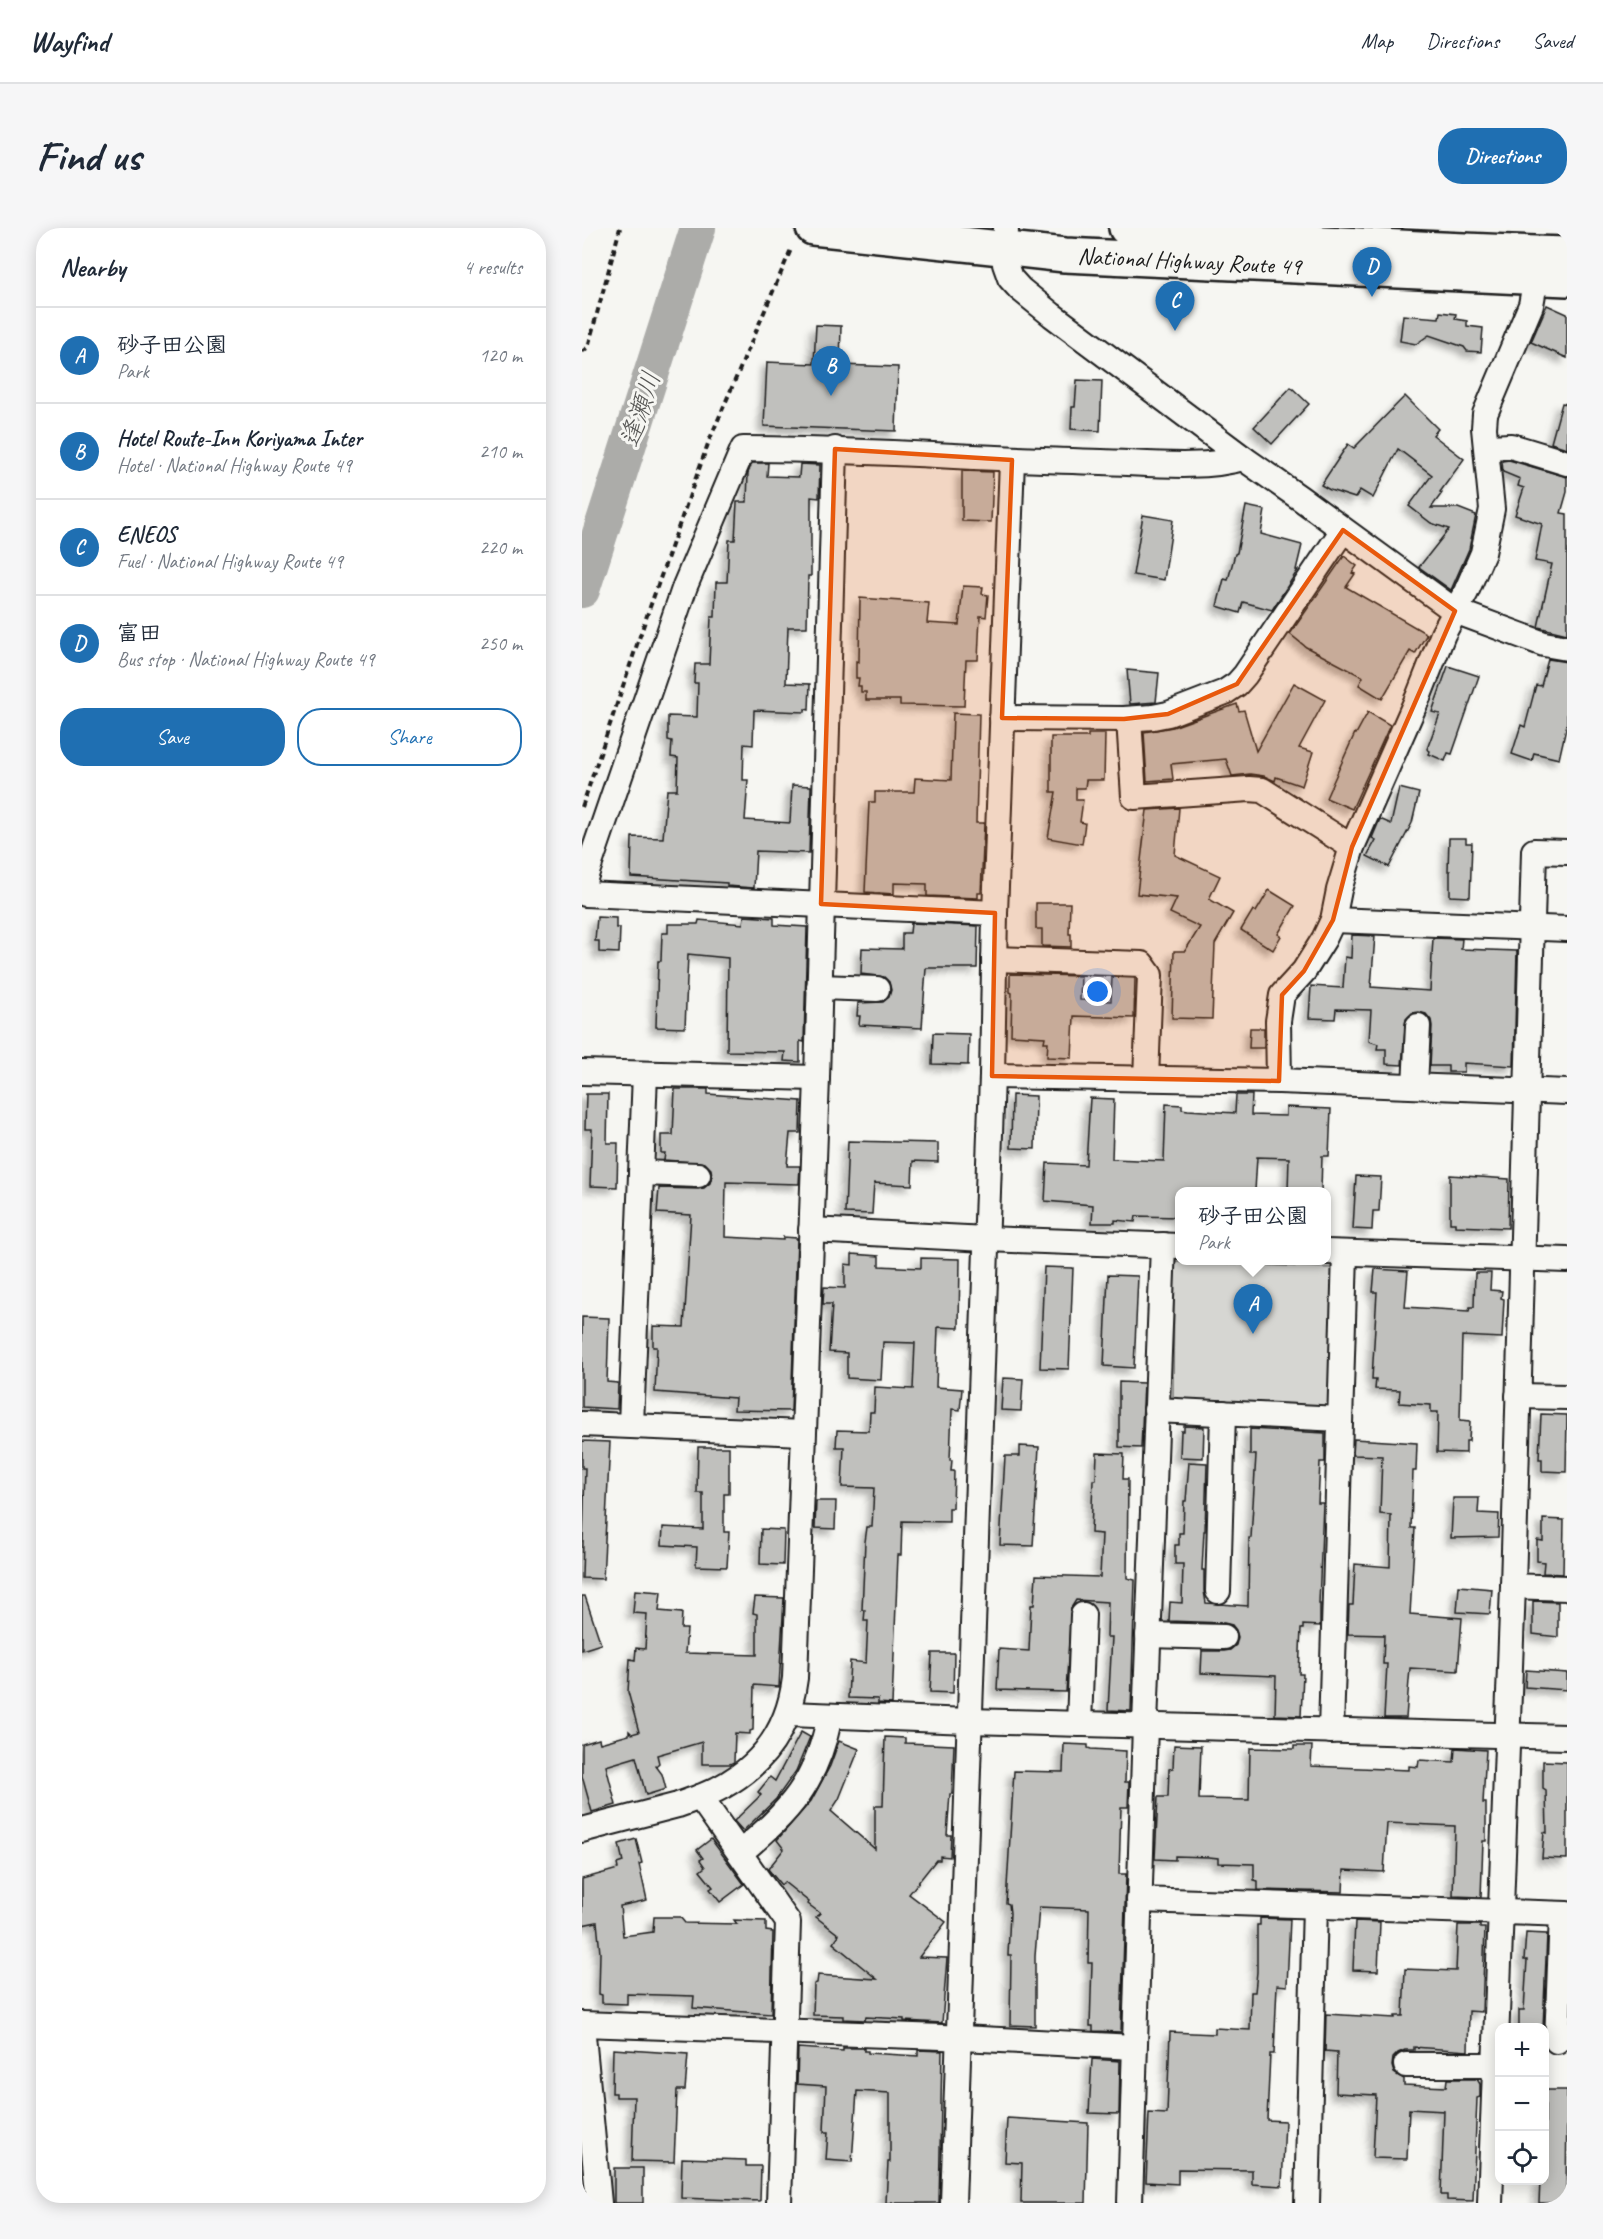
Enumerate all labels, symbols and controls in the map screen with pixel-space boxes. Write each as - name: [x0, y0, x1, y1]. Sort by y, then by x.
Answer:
- text: Wayfind: [30, 24, 109, 59]
- text: Map: [1361, 28, 1393, 54]
- text: Directions: [1426, 28, 1499, 54]
- text: Saved: [1532, 28, 1573, 54]
- button: Directions: [1438, 128, 1567, 184]
- text: Find us: [36, 130, 141, 183]
- street label: National Highway Route 49: [1077, 241, 1304, 281]
- pin: D: [1352, 248, 1392, 297]
- text: Nearby: [60, 251, 125, 284]
- text: 4 results: [463, 255, 522, 280]
- pin: C: [1156, 282, 1194, 331]
- text: 砂子田公園: [117, 331, 227, 359]
- text: A: [74, 343, 85, 368]
- text: 120 m: [479, 343, 522, 368]
- pin: B: [812, 346, 850, 396]
- text: Park: [117, 359, 149, 384]
- water label: 逢瀬川: [613, 367, 668, 451]
- text: Hotel Route-Inn Koriyama Inter: [117, 425, 362, 453]
- text: B: [74, 439, 85, 464]
- text: 210 m: [479, 439, 522, 464]
- text: Hotel · National Highway Route 49: [117, 453, 352, 478]
- text: ENEOS: [117, 521, 176, 549]
- text: C: [75, 535, 84, 560]
- text: 220 m: [479, 535, 522, 560]
- text: Fuel · National Highway Route 49: [117, 549, 343, 574]
- text: 富田: [117, 619, 161, 647]
- text: D: [74, 631, 85, 656]
- text: 250 m: [479, 631, 522, 656]
- text: Bus stop · National Highway Route 49: [117, 647, 374, 672]
- button: Save: [60, 708, 285, 766]
- button: Share: [297, 708, 522, 766]
- your location: [1083, 977, 1112, 1006]
- popup: [1175, 1187, 1331, 1265]
- text: 砂子田公園: [1198, 1202, 1308, 1230]
- text: Park: [1198, 1230, 1230, 1255]
- pin: A: [1234, 1284, 1272, 1334]
- map controls: [1495, 2023, 1549, 2185]
- button: +: [1495, 2023, 1549, 2077]
- button: −: [1495, 2077, 1549, 2131]
- button: locate: [1495, 2131, 1549, 2185]

